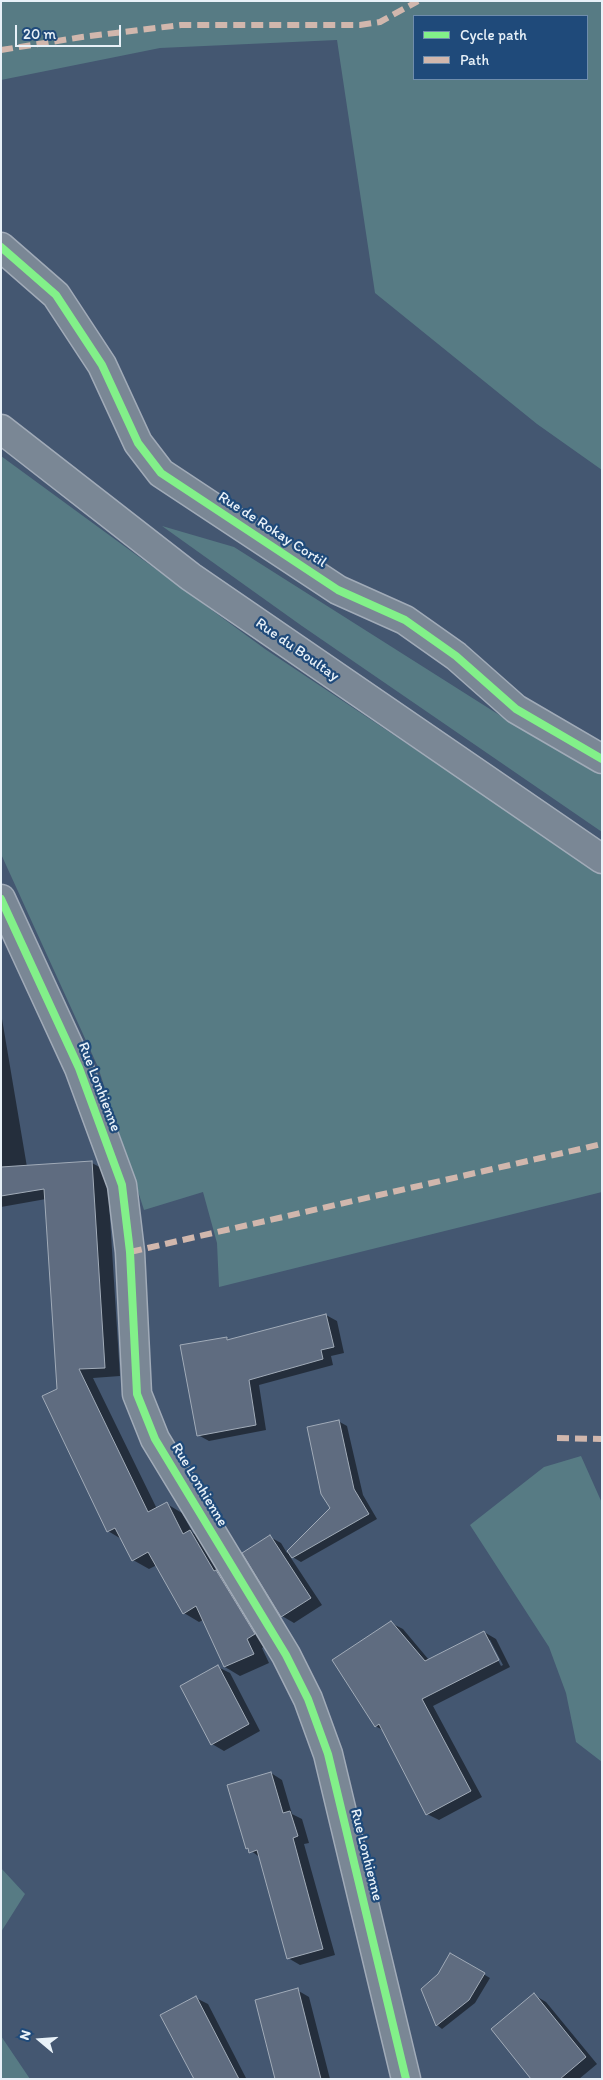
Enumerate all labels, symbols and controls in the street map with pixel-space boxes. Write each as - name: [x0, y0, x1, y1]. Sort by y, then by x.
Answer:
- scale bar: [18, 15, 124, 47]
- legend: [413, 15, 588, 80]
- text: 20 m: [23, 25, 56, 43]
- text: Cycle path: [460, 26, 527, 44]
- text: Path: [460, 51, 489, 69]
- street label: Rue de Rokay Cortil: [214, 488, 330, 572]
- street label: Rue du Boultay: [252, 614, 342, 686]
- street label: Rue Lonhienne: [74, 1040, 124, 1134]
- street label: Rue Lonhienne: [167, 1440, 231, 1530]
- street label: Rue Lonhienne: [346, 1807, 386, 1903]
- north arrow: [15, 2015, 65, 2065]
- text: N: [16, 2028, 35, 2042]

